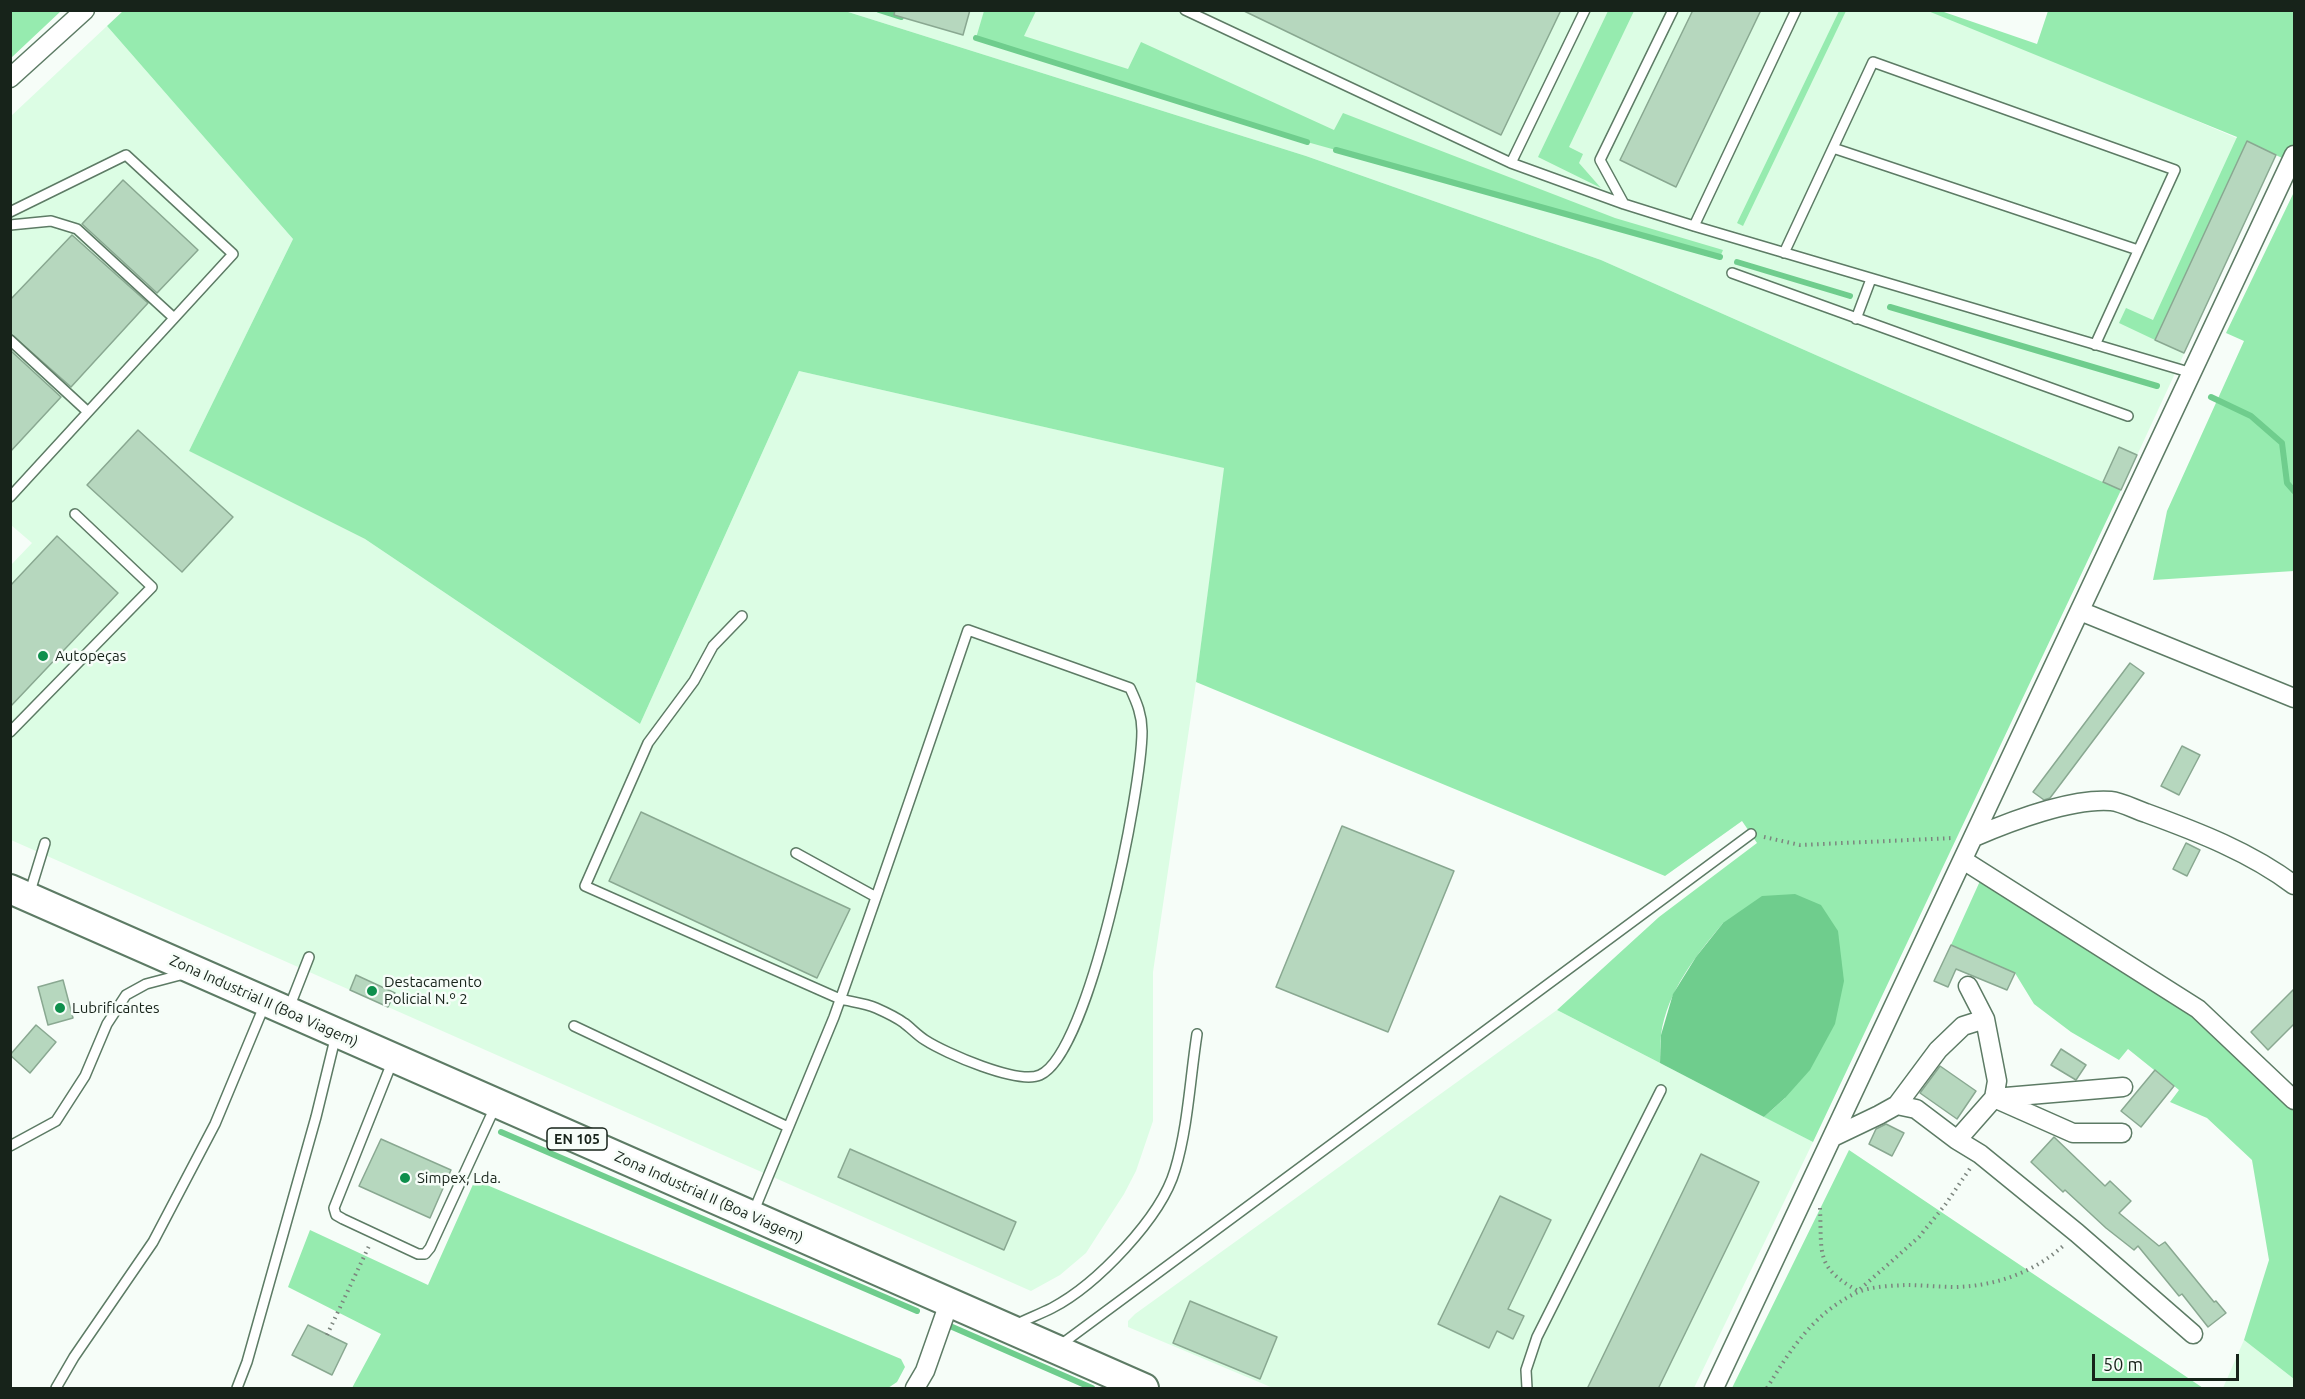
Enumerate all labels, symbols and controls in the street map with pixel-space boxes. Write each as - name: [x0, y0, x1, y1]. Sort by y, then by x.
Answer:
- place label: Autopeças: [55, 647, 126, 665]
- marker: Autopeças: [36, 649, 50, 663]
- street label: Zona Industrial II (Boa Viagem): [167, 951, 361, 1051]
- place label: Destacamento Policial N.º 2: [384, 973, 482, 1008]
- marker: Destacamento Policial N.º 2: [365, 984, 379, 998]
- place label: Lubrificantes: [72, 999, 160, 1017]
- marker: Lubrificantes: [53, 1001, 67, 1015]
- road number: EN 105: [547, 1128, 607, 1150]
- street label: Zona Industrial II (Boa Viagem): [612, 1147, 806, 1247]
- place label: Simpex, Lda.: [417, 1169, 501, 1187]
- marker: Simpex, Lda.: [398, 1171, 412, 1185]
- scale bar: [2095, 1342, 2242, 1380]
- text: 50 m: [2103, 1354, 2143, 1374]

